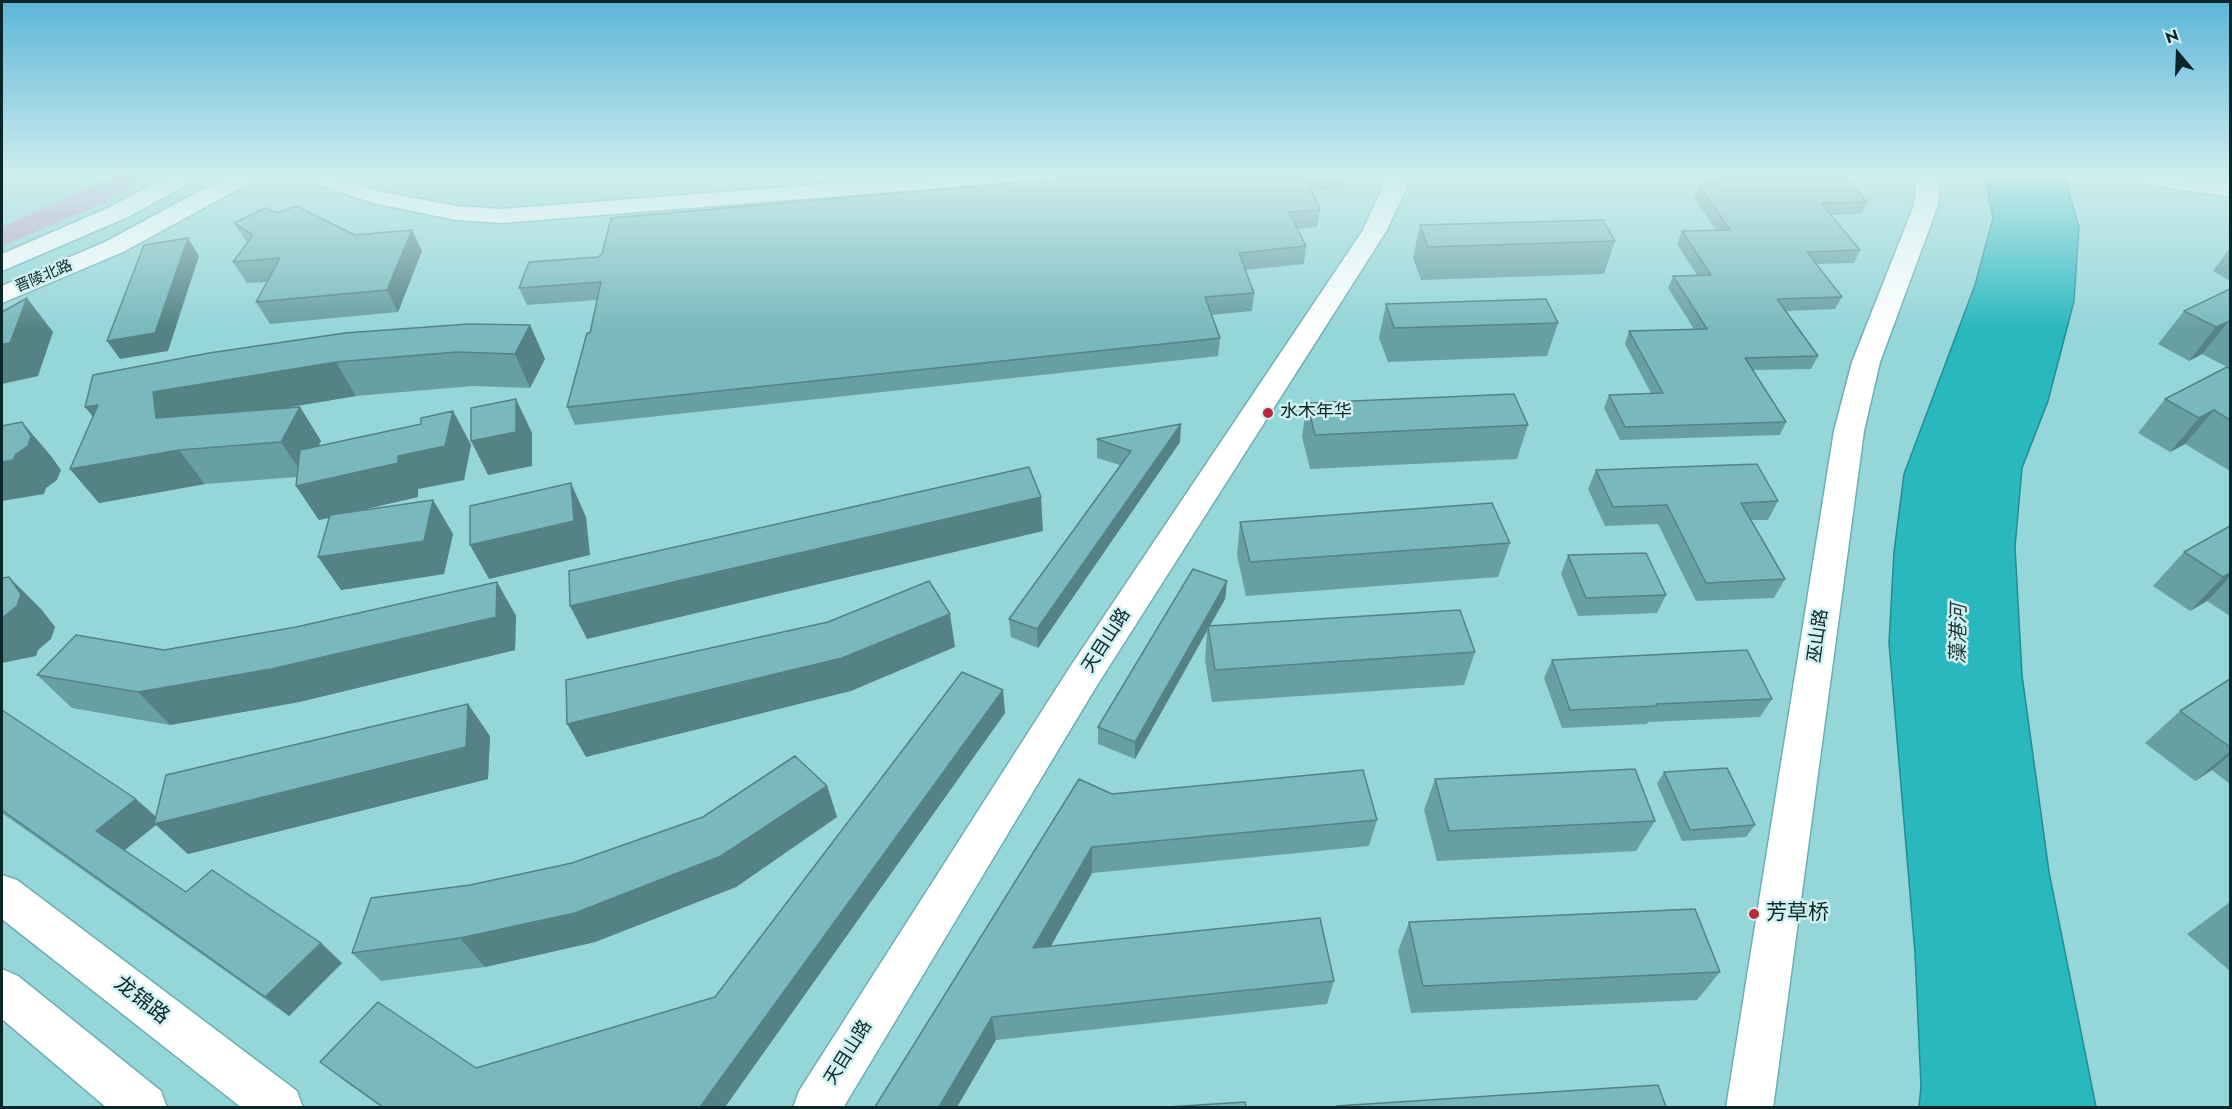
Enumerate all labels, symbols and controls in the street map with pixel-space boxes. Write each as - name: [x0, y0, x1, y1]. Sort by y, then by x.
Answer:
- north arrow: [2148, 24, 2208, 84]
- text: N: [2162, 24, 2182, 49]
- street label: 晋陵北路: [13, 257, 75, 297]
- place label: 水木年华: [1280, 402, 1352, 424]
- marker: 水木年华: [1261, 406, 1275, 420]
- water label: 藻港河: [1947, 604, 1973, 664]
- street label: 天目山路: [1078, 605, 1136, 677]
- street label: 巫山路: [1805, 608, 1833, 664]
- place label: 芳草桥: [1766, 901, 1829, 927]
- marker: 芳草桥: [1747, 907, 1761, 921]
- street label: 龙锦路: [108, 972, 174, 1030]
- street label: 天目山路: [821, 1017, 877, 1089]

